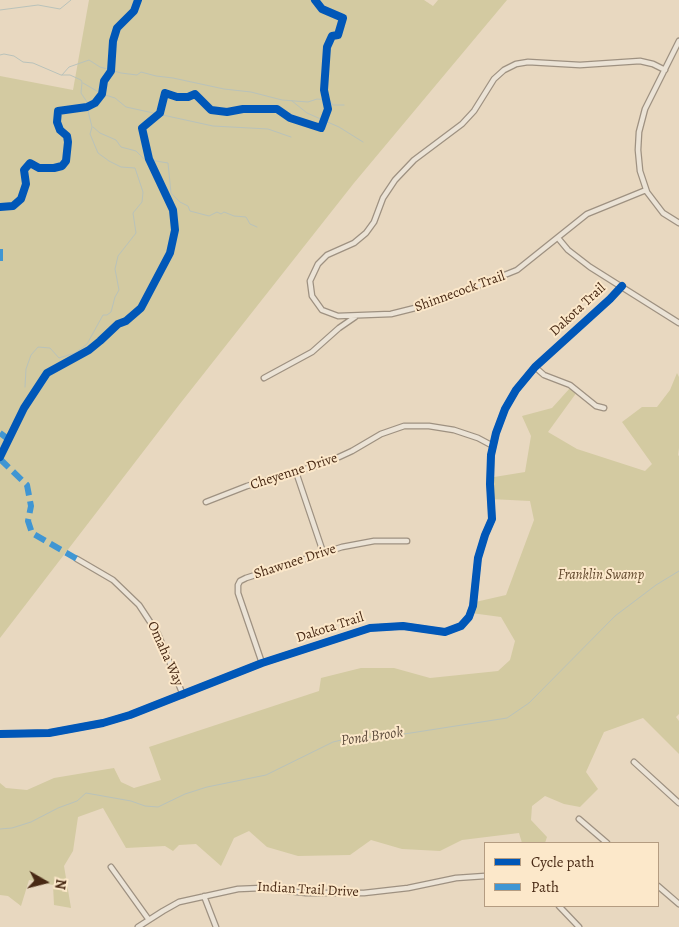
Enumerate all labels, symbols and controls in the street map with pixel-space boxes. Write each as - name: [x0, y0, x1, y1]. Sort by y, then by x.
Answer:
- street label: Shinnecock Trail: [412, 268, 508, 316]
- street label: Dakota Trail: [547, 280, 609, 340]
- street label: Cheyenne Drive: [248, 450, 340, 494]
- street label: Shawnee Drive: [252, 541, 338, 583]
- park label: Franklin Swamp: [558, 568, 644, 584]
- street label: Dakota Trail: [294, 609, 366, 647]
- street label: Omaha Way: [143, 619, 187, 689]
- water label: Pond Brook: [340, 724, 404, 750]
- legend: [484, 842, 659, 907]
- text: Cycle path: [531, 852, 594, 872]
- north arrow: [20, 857, 70, 907]
- text: Path: [531, 877, 559, 897]
- text: N: [50, 878, 70, 891]
- street label: Indian Trail Drive: [257, 879, 359, 901]

